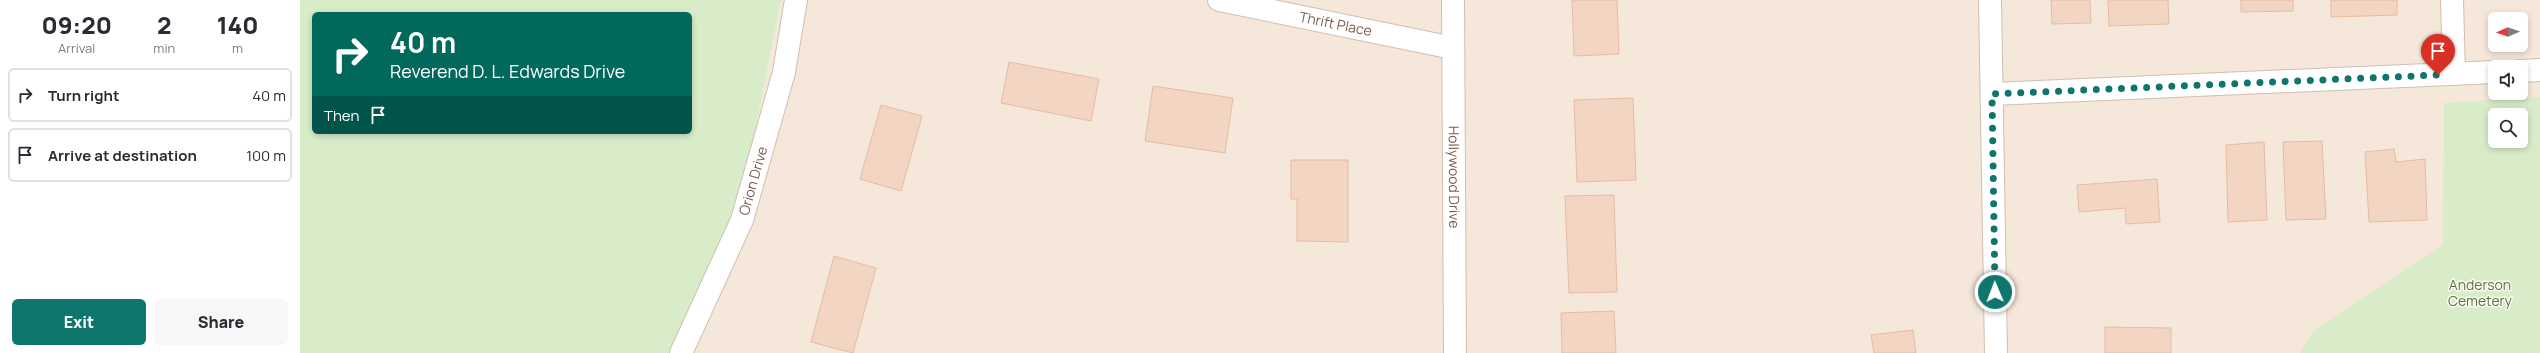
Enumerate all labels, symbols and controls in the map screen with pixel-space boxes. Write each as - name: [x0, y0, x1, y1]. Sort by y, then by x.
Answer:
- street label: Thrift Place: [1298, 7, 1374, 40]
- text: 09:20: [42, 8, 112, 41]
- text: 2: [157, 8, 172, 41]
- text: 140: [217, 8, 259, 41]
- north arrow: [2488, 12, 2528, 52]
- map controls: [2488, 12, 2528, 148]
- text: 40 m: [390, 23, 456, 61]
- icon: right: [324, 28, 376, 80]
- pin: [2421, 34, 2455, 75]
- text: Arrival: [58, 39, 95, 57]
- text: min: [153, 39, 175, 57]
- text: m: [232, 39, 243, 57]
- icon: arrive: [2427, 40, 2449, 62]
- text: Reverend D. L. Edwards Drive: [390, 59, 625, 83]
- button: sound: [2488, 60, 2528, 100]
- icon: right: [14, 84, 36, 106]
- text: Turn right: [48, 85, 119, 106]
- text: 40 m: [252, 85, 286, 106]
- icon: arrive: [367, 104, 389, 126]
- text: Then: [324, 105, 359, 126]
- button: search: [2488, 108, 2528, 148]
- street label: Hollywood Drive: [1445, 126, 1464, 228]
- icon: arrive: [14, 144, 36, 166]
- street label: Orion Drive: [734, 144, 771, 217]
- text: Arrive at destination: [48, 145, 197, 166]
- text: 100 m: [246, 145, 286, 166]
- position arrow: [1974, 271, 2016, 313]
- park label: Anderson Cemetery: [2448, 275, 2513, 310]
- button: Exit: [12, 299, 146, 345]
- button: Share: [154, 299, 288, 345]

